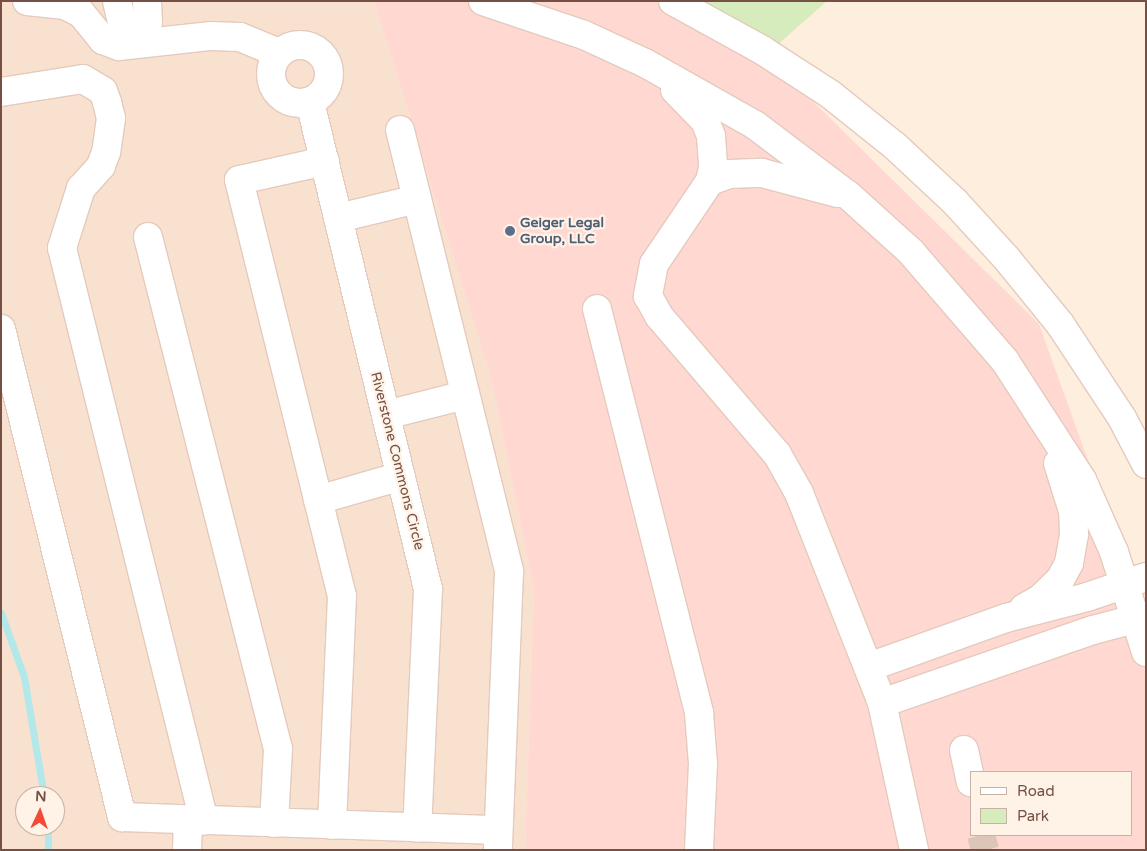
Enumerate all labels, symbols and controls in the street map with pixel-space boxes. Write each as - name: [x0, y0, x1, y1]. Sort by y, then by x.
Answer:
- place label: Geiger Legal Group, LLC: [520, 215, 604, 248]
- marker: Geiger Legal Group, LLC: [504, 225, 516, 237]
- street label: Riverstone Commons Circle: [367, 370, 427, 552]
- legend: [970, 771, 1132, 836]
- text: Road: [1017, 782, 1055, 800]
- north arrow: [15, 786, 65, 836]
- text: N: [35, 788, 47, 805]
- text: Park: [1017, 807, 1049, 825]

